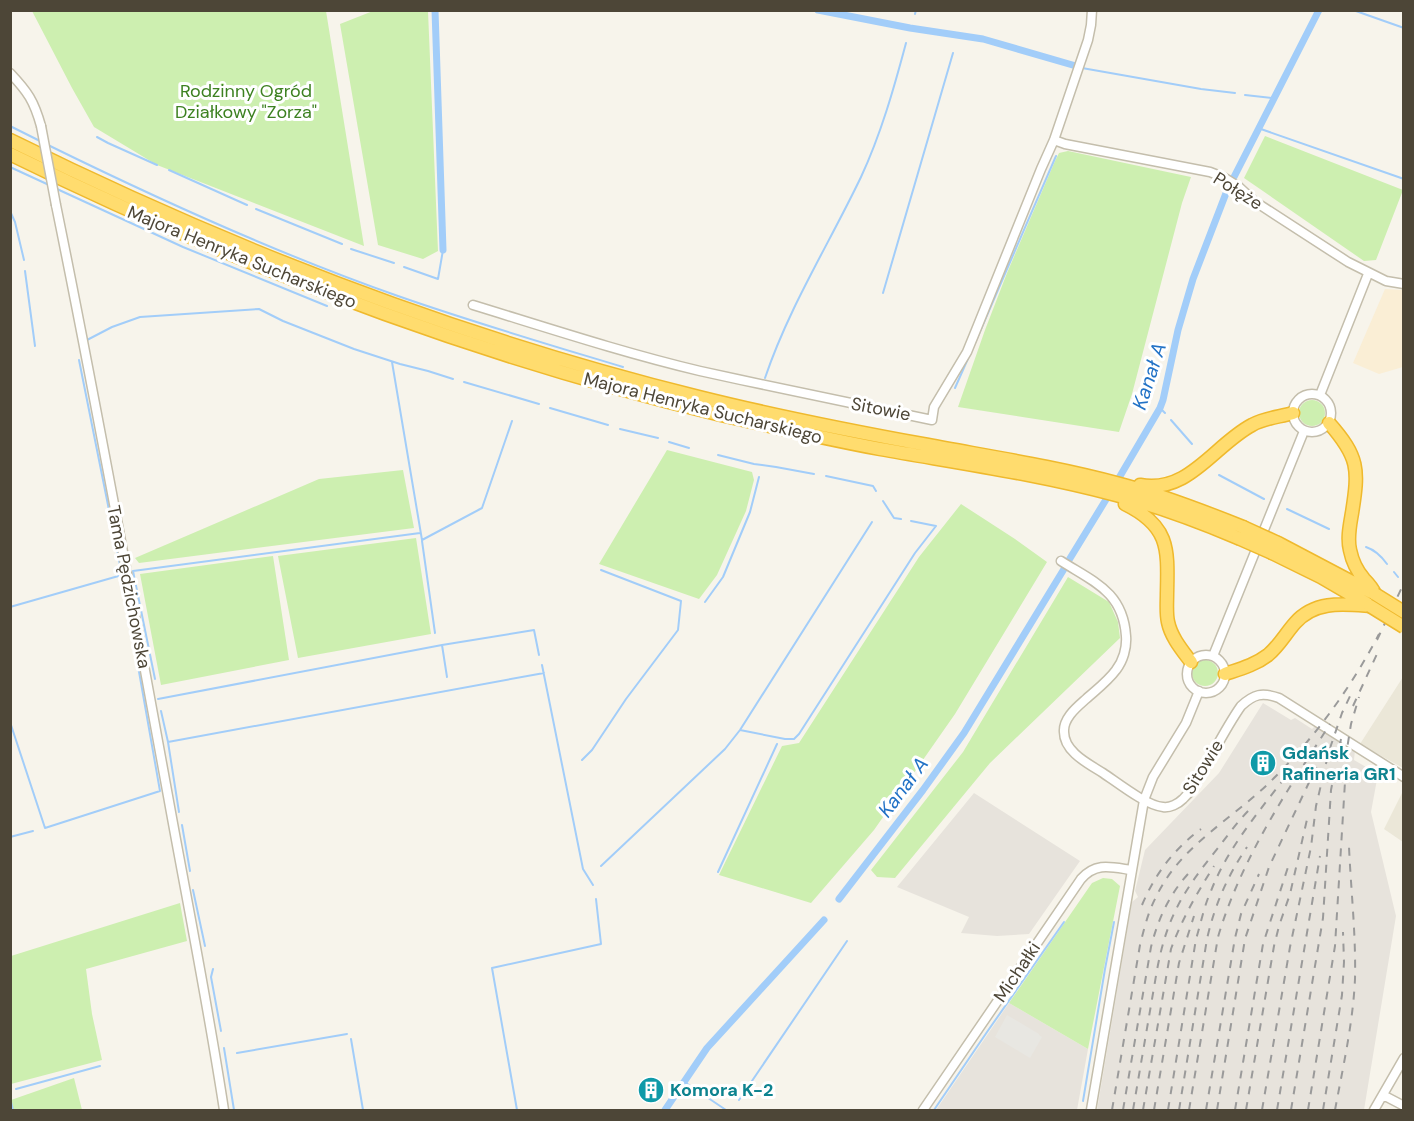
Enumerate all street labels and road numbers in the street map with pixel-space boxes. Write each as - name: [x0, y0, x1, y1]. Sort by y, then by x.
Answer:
- street label: Połęże: [1209, 167, 1267, 215]
- street label: Majora Henryka Sucharskiego: [124, 200, 360, 314]
- street label: Majora Henryka Sucharskiego: [581, 367, 825, 449]
- street label: Sitowie: [849, 391, 913, 427]
- street label: Tama Pędzichowska: [101, 503, 157, 671]
- street label: Sitowie: [1177, 735, 1229, 799]
- street label: Michałki: [988, 937, 1046, 1007]

